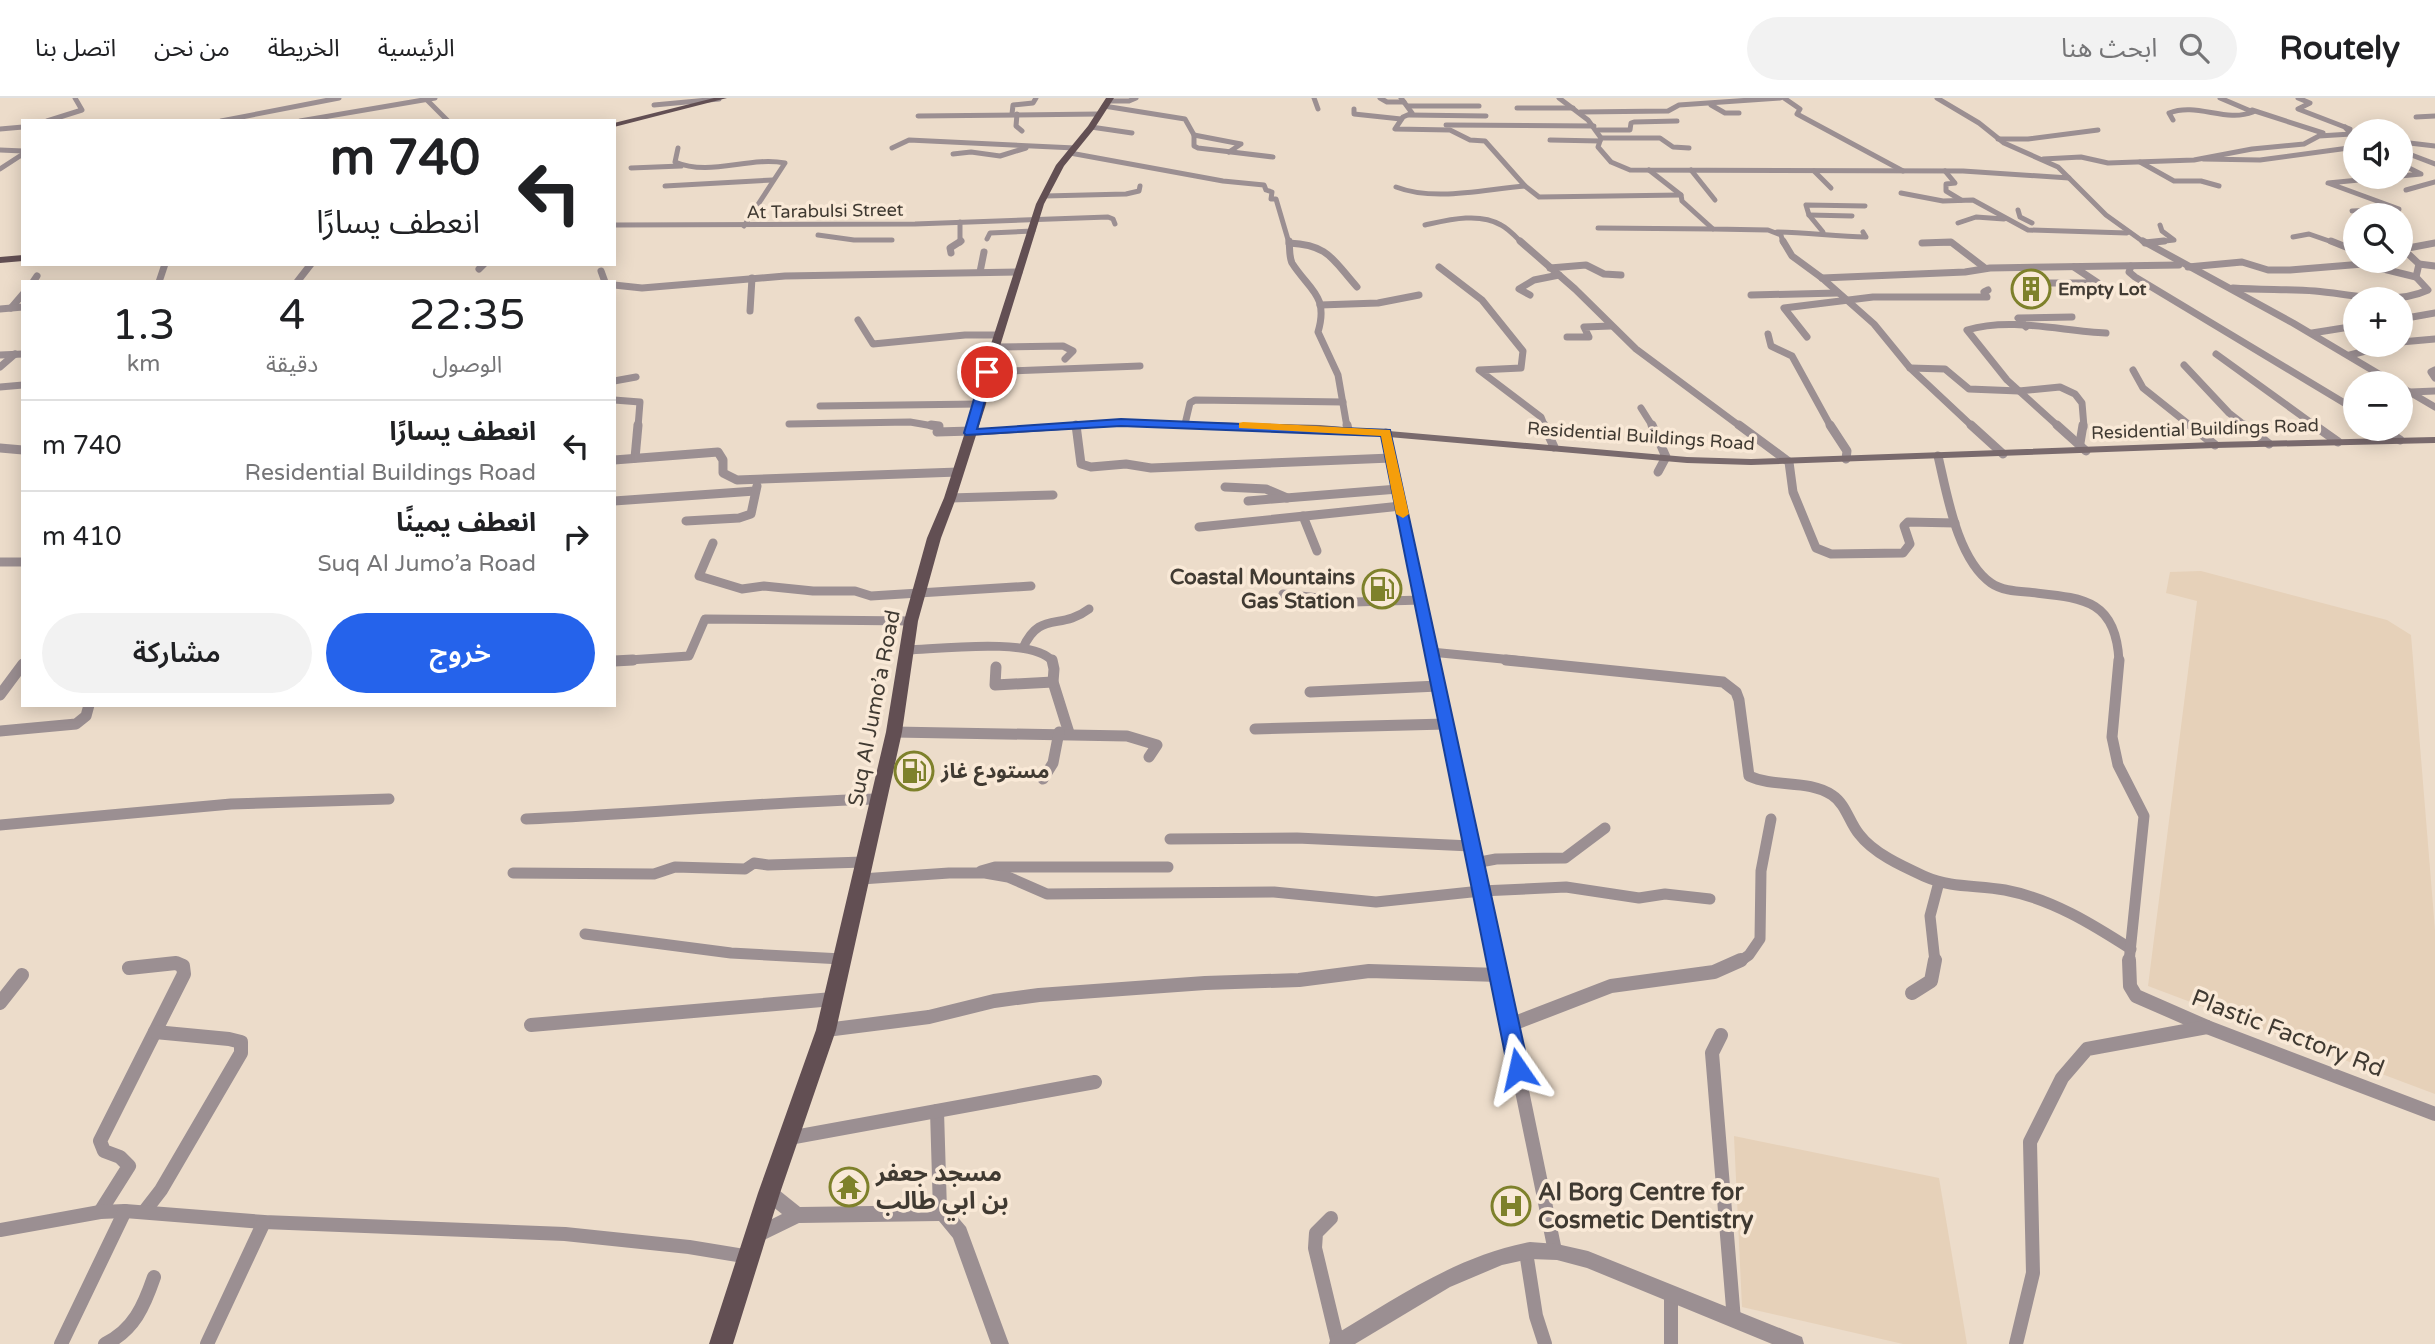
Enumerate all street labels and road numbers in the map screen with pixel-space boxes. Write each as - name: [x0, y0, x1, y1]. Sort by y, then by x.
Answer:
- street label: At Tarabulsi Street: [746, 199, 904, 223]
- street label: Residential Buildings Road: [2091, 414, 2319, 444]
- street label: Residential Buildings Road: [1526, 417, 1756, 455]
- street label: Suq Al Jumo’a Road: [843, 608, 906, 808]
- street label: Plastic Factory Rd: [2187, 983, 2388, 1084]

